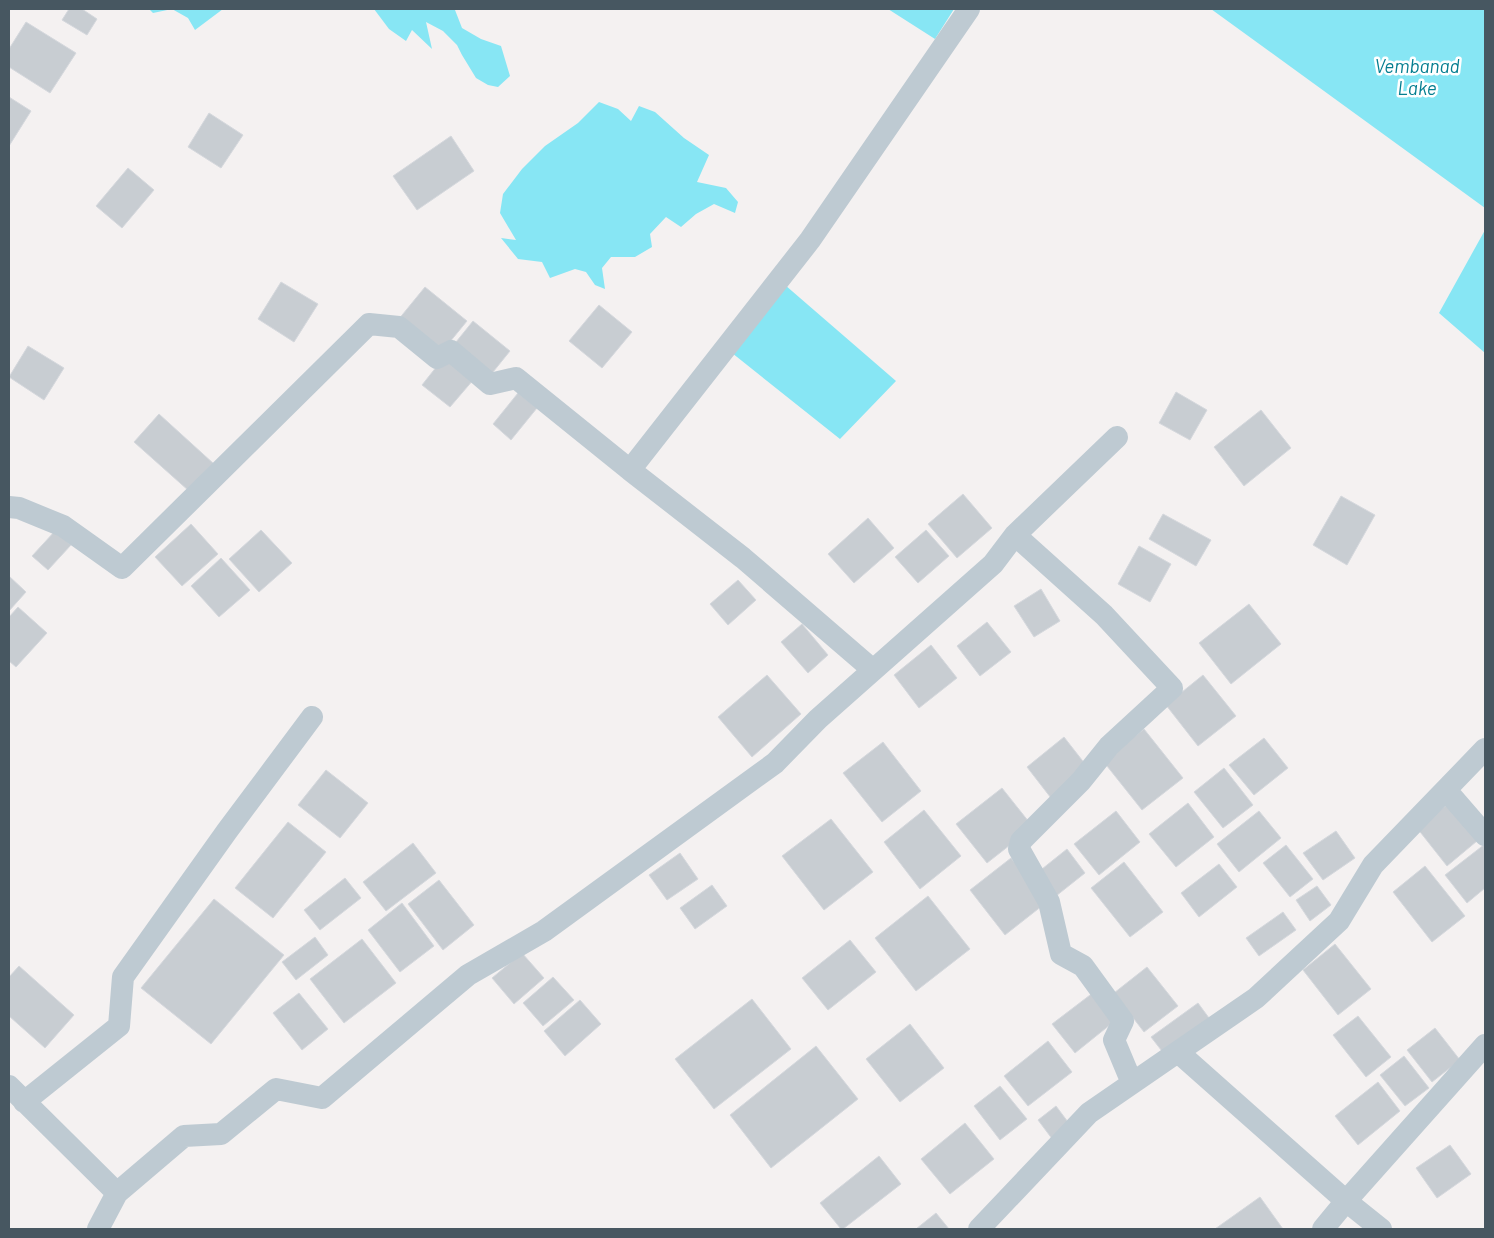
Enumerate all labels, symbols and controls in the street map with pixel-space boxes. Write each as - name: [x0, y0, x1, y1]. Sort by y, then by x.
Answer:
- water label: Vembanad Lake: [1374, 54, 1460, 99]

